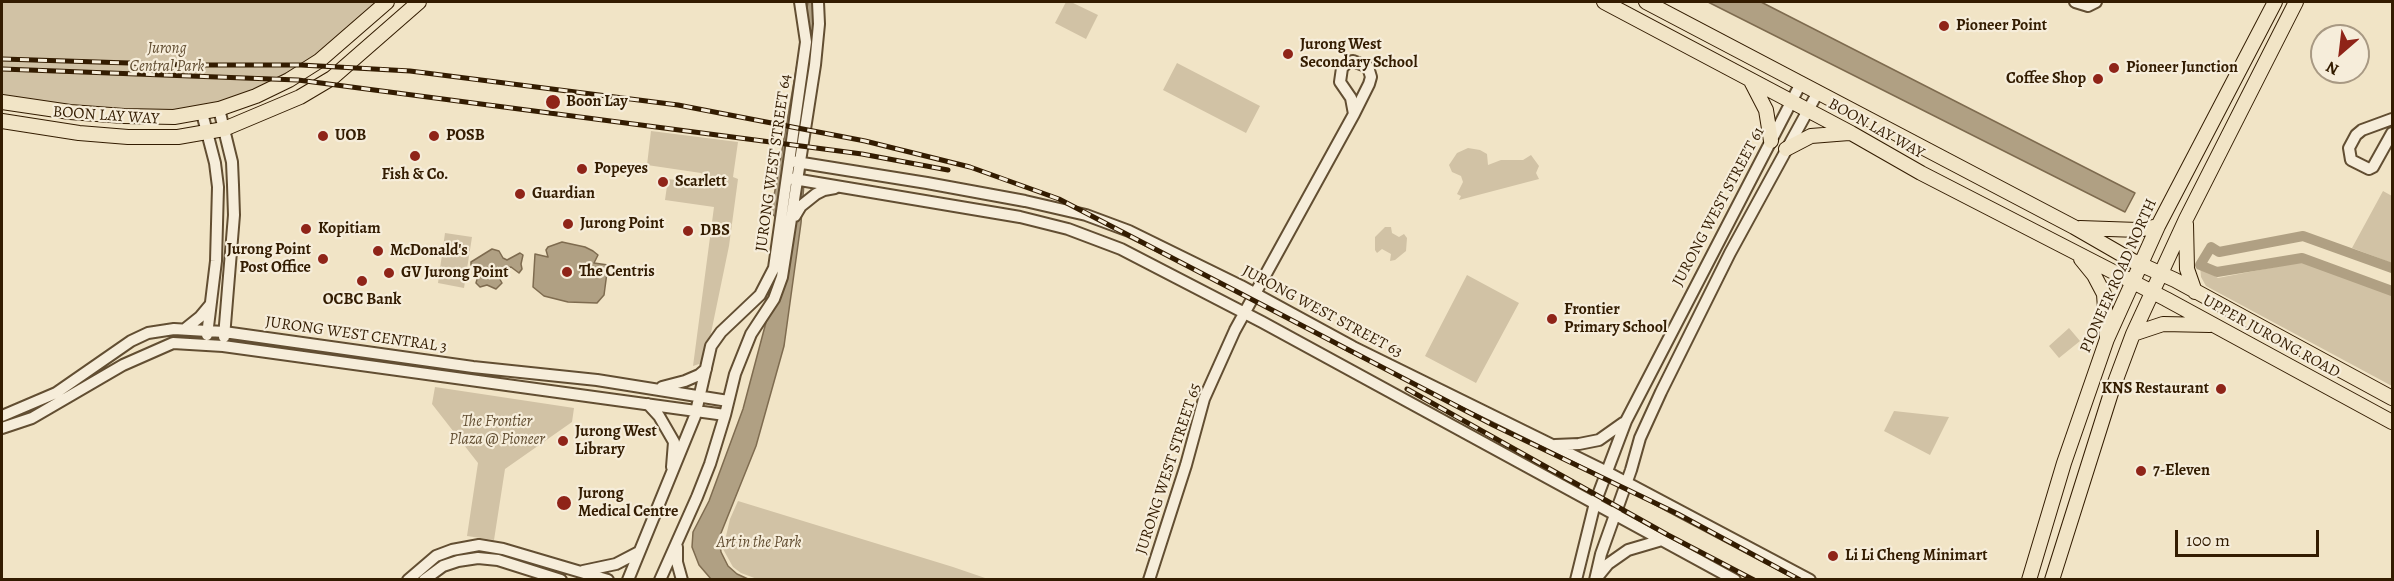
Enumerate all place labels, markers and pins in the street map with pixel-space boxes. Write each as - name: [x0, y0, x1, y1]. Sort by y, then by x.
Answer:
- place label: Pioneer Point: [1956, 16, 2047, 36]
- marker: Pioneer Point: [1937, 19, 1951, 33]
- place label: Jurong West Secondary School: [1300, 35, 1418, 73]
- marker: Jurong West Secondary School: [1281, 47, 1295, 61]
- place label: Pioneer Junction: [2126, 58, 2238, 78]
- marker: Pioneer Junction: [2107, 61, 2121, 75]
- place label: Coffee Shop: [2006, 69, 2086, 89]
- marker: Coffee Shop: [2091, 72, 2105, 86]
- place label: Boon Lay: [566, 92, 628, 112]
- marker: Boon Lay: [544, 93, 562, 111]
- place label: UOB: [335, 126, 366, 146]
- place label: POSB: [446, 126, 485, 146]
- marker: UOB: [316, 129, 330, 143]
- marker: POSB: [427, 129, 441, 143]
- marker: Fish & Co.: [408, 149, 422, 163]
- place label: Popeyes: [594, 159, 648, 179]
- marker: Popeyes: [575, 162, 589, 176]
- place label: Fish & Co.: [382, 165, 448, 185]
- place label: Scarlett: [675, 172, 726, 192]
- marker: Scarlett: [656, 175, 670, 189]
- place label: Guardian: [532, 184, 595, 204]
- marker: Guardian: [513, 187, 527, 201]
- place label: Jurong Point: [580, 214, 664, 234]
- marker: Jurong Point: [561, 217, 575, 231]
- place label: Kopitiam: [318, 219, 381, 239]
- place label: DBS: [700, 221, 730, 241]
- marker: Kopitiam: [299, 222, 313, 236]
- marker: DBS: [681, 224, 695, 238]
- place label: Jurong Point Post Office: [227, 240, 311, 278]
- place label: McDonald's: [390, 241, 468, 261]
- marker: McDonald's: [371, 244, 385, 258]
- marker: Jurong Point Post Office: [316, 252, 330, 266]
- place label: The Centris: [579, 262, 655, 282]
- place label: GV Jurong Point: [401, 263, 508, 283]
- marker: The Centris: [560, 265, 574, 279]
- marker: GV Jurong Point: [382, 266, 396, 280]
- marker: OCBC Bank: [355, 274, 369, 288]
- place label: OCBC Bank: [323, 290, 401, 310]
- place label: Frontier Primary School: [1564, 300, 1667, 338]
- marker: Frontier Primary School: [1545, 312, 1559, 326]
- place label: KNS Restaurant: [2102, 379, 2209, 399]
- marker: KNS Restaurant: [2214, 382, 2228, 396]
- place label: Jurong West Library: [575, 422, 657, 460]
- marker: Jurong West Library: [556, 434, 570, 448]
- place label: 7-Eleven: [2153, 461, 2210, 481]
- marker: 7-Eleven: [2134, 464, 2148, 478]
- place label: Jurong Medical Centre: [578, 484, 678, 522]
- marker: Jurong Medical Centre: [555, 494, 573, 512]
- place label: Li Li Cheng Minimart: [1845, 546, 1988, 566]
- marker: Li Li Cheng Minimart: [1826, 549, 1840, 563]

